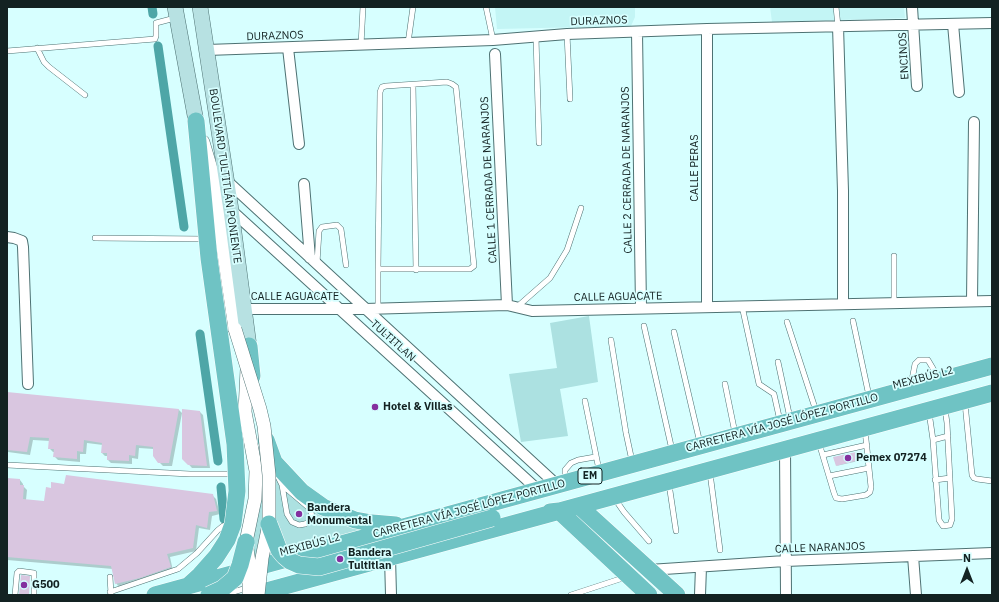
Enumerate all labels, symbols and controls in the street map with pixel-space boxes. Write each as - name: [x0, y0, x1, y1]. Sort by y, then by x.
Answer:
- street label: DURAZNOS: [570, 13, 628, 29]
- street label: DURAZNOS: [246, 28, 304, 44]
- street label: ENCINOS: [896, 32, 912, 80]
- street label: CALLE 2 CERRADA DE NARANJOS: [619, 86, 635, 254]
- street label: BOULEVARD TULTITLÁN PONIENTE: [206, 88, 244, 264]
- street label: CALLE 1 CERRADA DE NARANJOS: [478, 96, 500, 264]
- street label: CALLE PERAS: [688, 134, 702, 202]
- street label: CALLE AGUACATE: [251, 290, 339, 304]
- street label: CALLE AGUACATE: [574, 290, 662, 304]
- street label: TULTITLAN: [368, 317, 418, 365]
- street label: MEXIBÚS L2: [891, 364, 955, 392]
- street label: CARRETERA VÍA JOSÉ LÓPEZ PORTILLO: [684, 391, 880, 455]
- place label: Hotel & Villas: [383, 400, 453, 414]
- marker: Hotel & Villas: [370, 402, 380, 412]
- place label: Pemex 07274: [856, 451, 927, 465]
- marker: Pemex 07274: [843, 453, 853, 463]
- road number: EM: [578, 468, 602, 484]
- street label: CARRETERA VÍA JOSÉ LÓPEZ PORTILLO: [371, 477, 567, 541]
- place label: Bandera Monumental: [307, 501, 372, 527]
- marker: Bandera Monumental: [294, 509, 304, 519]
- street label: MEXIBÚS L2: [278, 531, 342, 559]
- street label: CALLE NARANJOS: [775, 540, 865, 556]
- place label: Bandera Tultitlan: [348, 546, 392, 572]
- north arrow: [947, 550, 987, 590]
- text: N: [963, 551, 971, 565]
- marker: Bandera Tultitlan: [335, 554, 345, 564]
- place label: G500: [32, 578, 60, 592]
- marker: G500: [19, 580, 29, 590]

